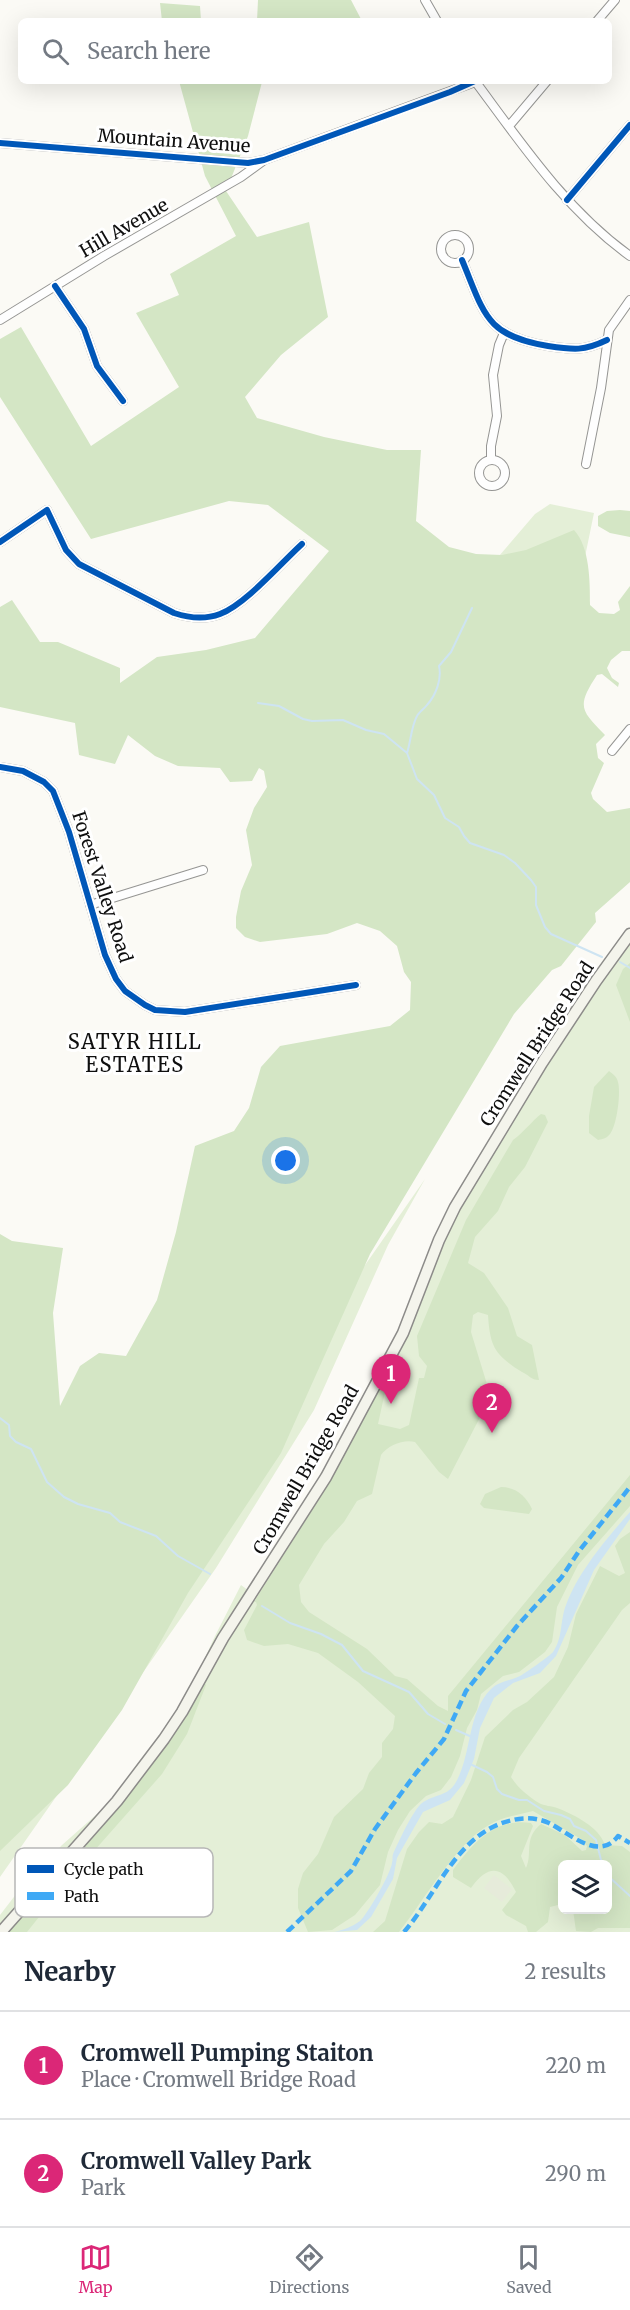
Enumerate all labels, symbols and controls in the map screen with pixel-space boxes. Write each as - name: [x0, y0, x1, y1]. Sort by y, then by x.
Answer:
- search box: [18, 18, 612, 84]
- icon: search: [39, 35, 72, 68]
- text: Search here: [87, 37, 210, 65]
- street label: Mountain Avenue: [97, 124, 251, 157]
- street label: Hill Avenue: [75, 193, 172, 262]
- street label: Forest Valley Road: [67, 808, 138, 966]
- street label: Cromwell Bridge Road: [475, 957, 599, 1130]
- district label: SATYR HILL ESTATES: [68, 1029, 202, 1077]
- your location: [271, 1146, 300, 1175]
- pin: 1: [372, 1354, 410, 1404]
- street label: Cromwell Bridge Road: [248, 1381, 364, 1559]
- pin: 2: [472, 1384, 512, 1433]
- legend: [15, 1848, 213, 1917]
- text: Cycle path: [64, 1859, 144, 1879]
- map controls: [558, 1860, 612, 1914]
- button: layers: [558, 1860, 612, 1914]
- text: Path: [64, 1886, 100, 1906]
- text: Nearby: [24, 1955, 116, 1988]
- text: 2 results: [524, 1959, 606, 1984]
- text: Cromwell Pumping Staiton: [81, 2039, 374, 2067]
- text: 1: [39, 2053, 48, 2078]
- text: 220 m: [546, 2053, 606, 2078]
- text: Place · Cromwell Bridge Road: [81, 2067, 356, 2092]
- text: Cromwell Valley Park: [81, 2147, 311, 2175]
- text: 2: [38, 2161, 49, 2186]
- text: 290 m: [545, 2161, 606, 2186]
- text: Park: [81, 2175, 125, 2200]
- tab: Map: [78, 2241, 113, 2297]
- tab: Directions: [269, 2241, 349, 2297]
- tab: Saved: [506, 2241, 552, 2297]

